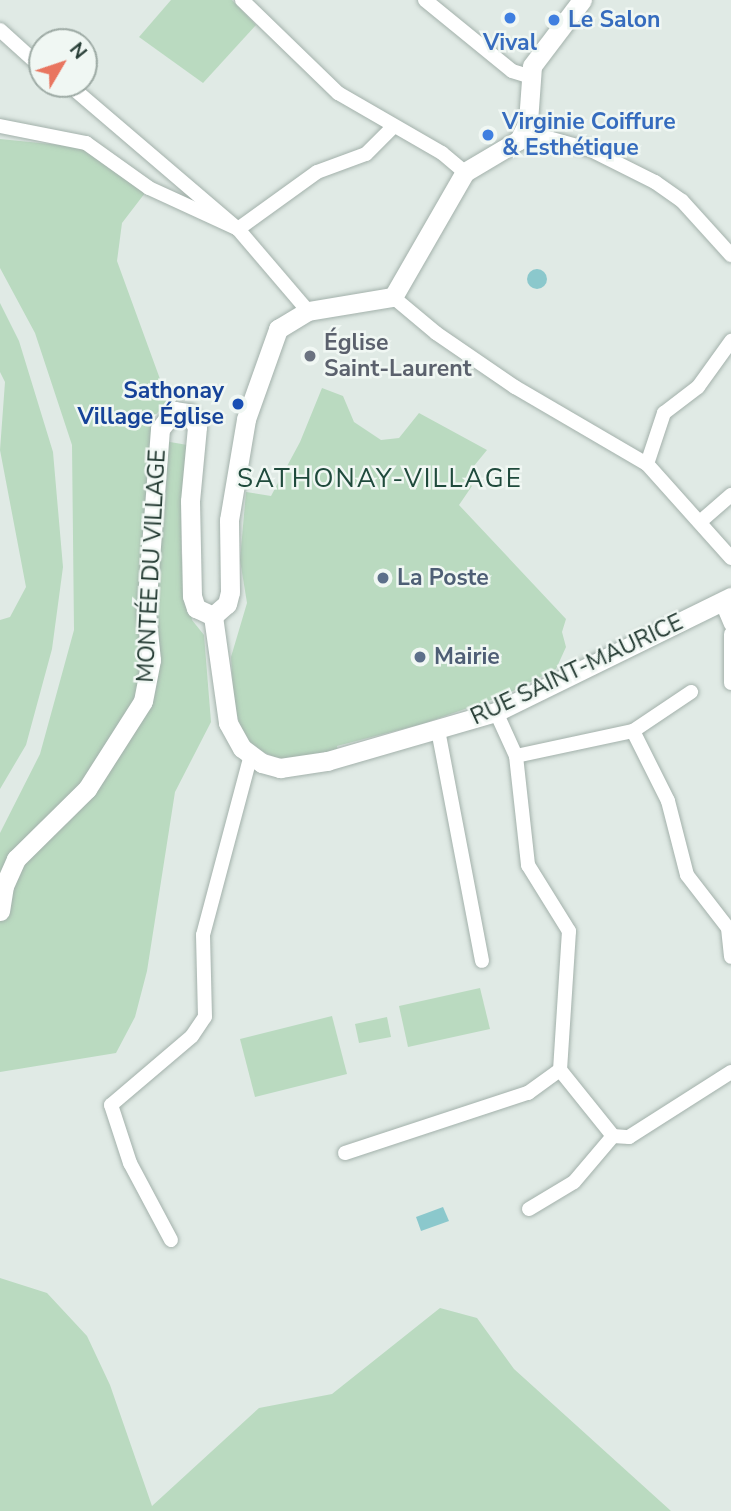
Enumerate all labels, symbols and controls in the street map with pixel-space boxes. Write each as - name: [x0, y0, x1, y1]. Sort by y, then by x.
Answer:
- place label: Le Salon: [568, 6, 661, 34]
- marker: Vival: [502, 10, 518, 26]
- marker: Le Salon: [546, 12, 562, 28]
- north arrow: [28, 28, 98, 98]
- place label: Vival: [483, 29, 537, 57]
- text: N: [63, 37, 92, 65]
- place label: Virginie Coiffure & Esthétique: [502, 108, 676, 162]
- marker: Virginie Coiffure & Esthétique: [480, 127, 496, 143]
- place label: Église Saint-Laurent: [324, 329, 472, 383]
- marker: Église Saint-Laurent: [302, 348, 318, 364]
- place label: Sathonay Village Église: [77, 377, 224, 431]
- marker: Sathonay Village Église: [230, 396, 246, 412]
- street label: MONTÉE DU VILLAGE: [132, 449, 172, 683]
- district label: SATHONAY-VILLAGE: [239, 463, 521, 495]
- place label: La Poste: [397, 564, 489, 592]
- marker: La Poste: [375, 570, 391, 586]
- street label: RUE SAINT-MAURICE: [466, 609, 688, 731]
- place label: Mairie: [434, 643, 500, 671]
- marker: Mairie: [412, 649, 428, 665]

